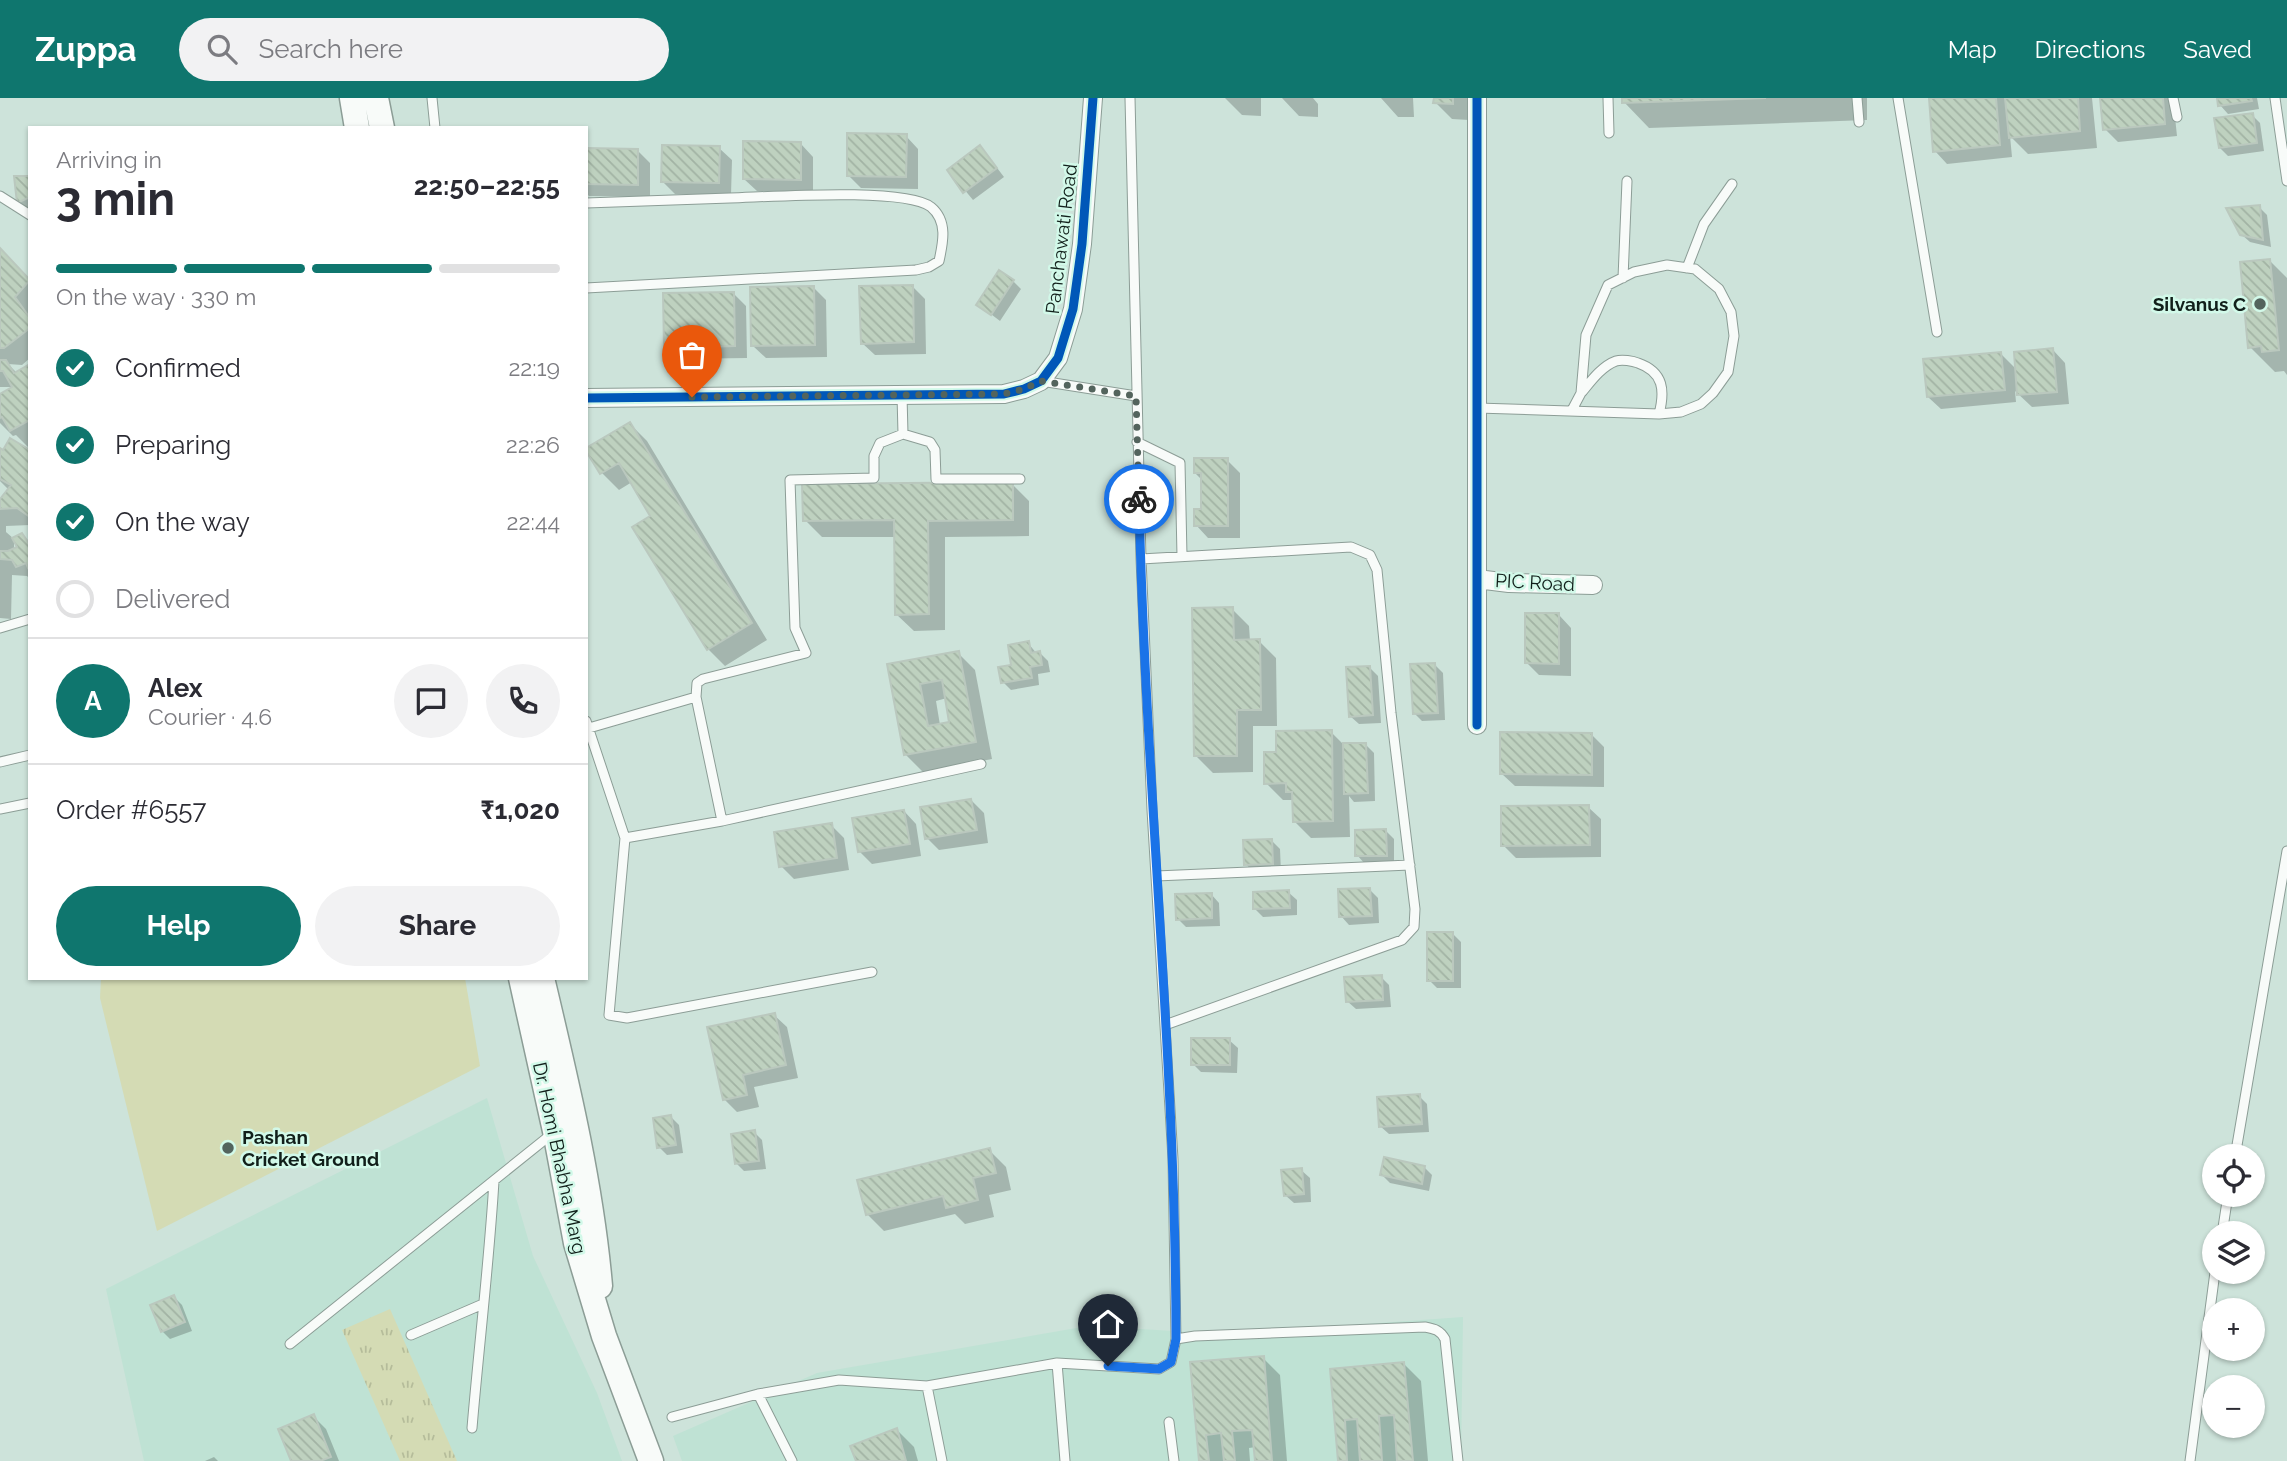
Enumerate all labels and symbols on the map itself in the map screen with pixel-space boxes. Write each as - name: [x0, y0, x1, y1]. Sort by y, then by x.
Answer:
- street label: Panchawati Road: [1041, 163, 1081, 315]
- place label: Silvanus C: [2153, 293, 2246, 315]
- marker: Silvanus C: [2252, 296, 2268, 312]
- pin: [662, 325, 722, 397]
- courier: [1104, 464, 1174, 534]
- street label: PIC Road: [1494, 569, 1576, 595]
- street label: Dr. Homi Bhabha Marg: [529, 1060, 591, 1256]
- place label: Pashan Cricket Ground: [242, 1126, 379, 1170]
- marker: Pashan Cricket Ground: [220, 1140, 236, 1156]
- pin: [1078, 1294, 1138, 1366]

